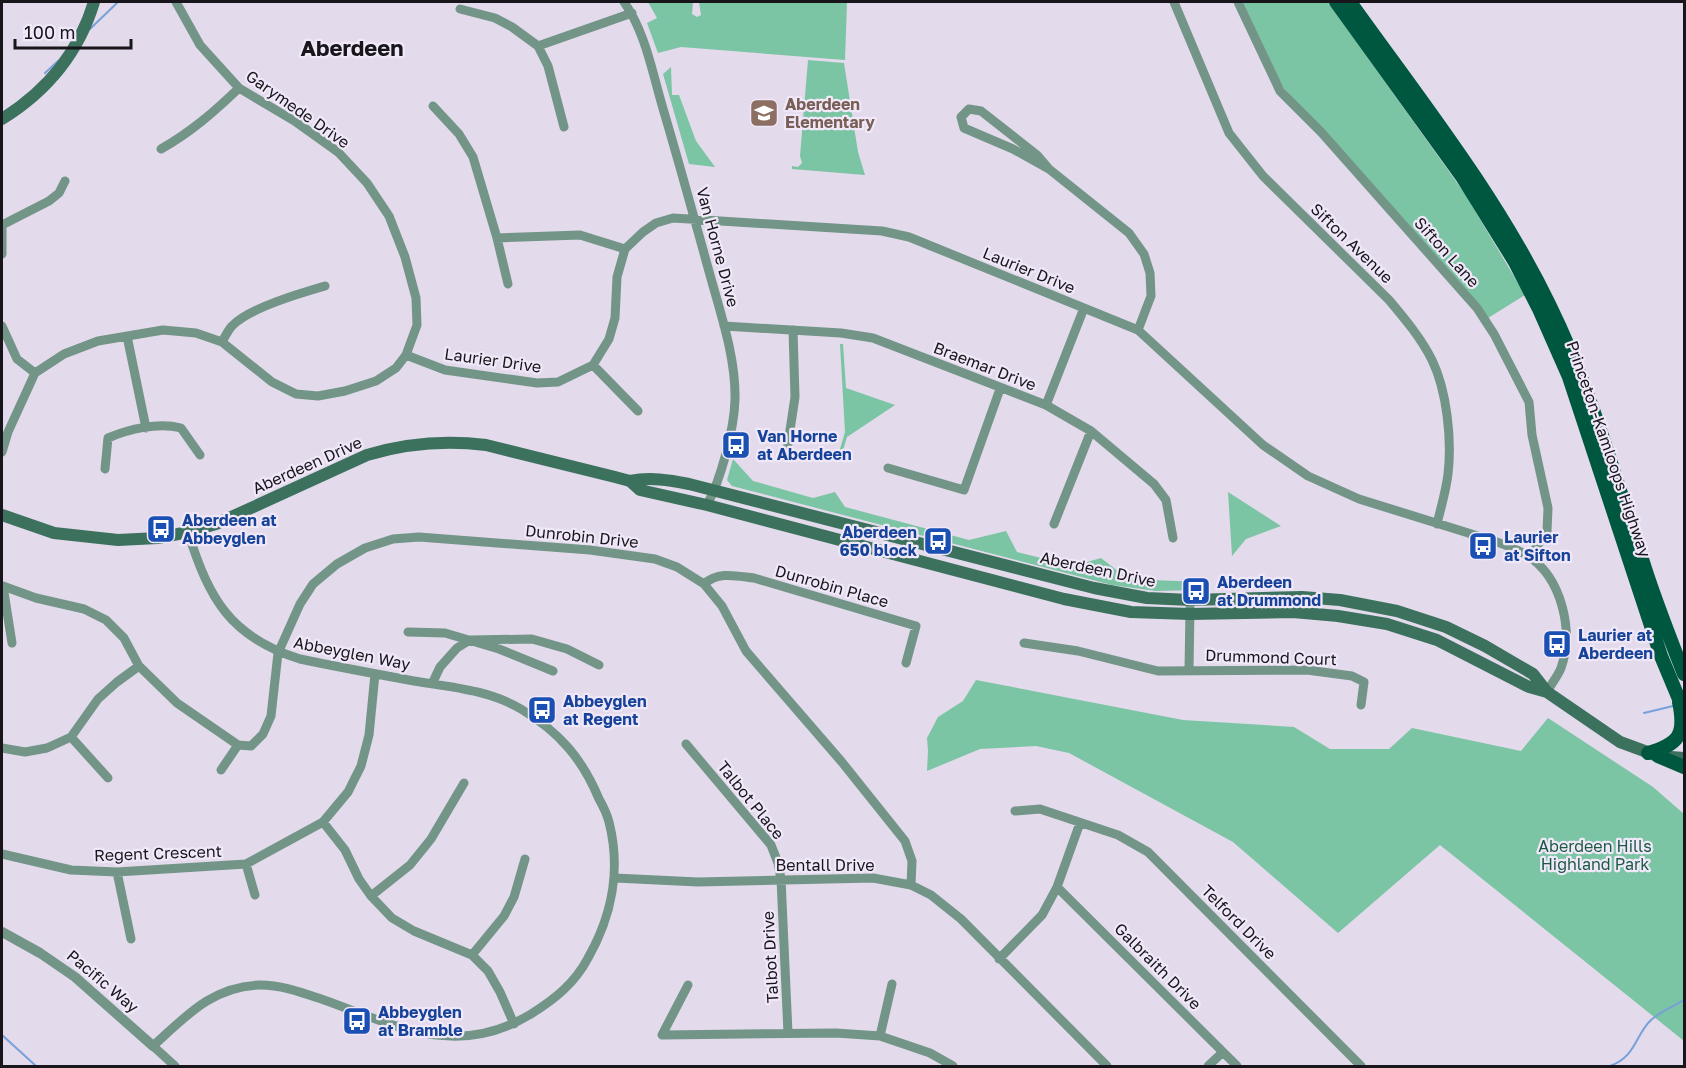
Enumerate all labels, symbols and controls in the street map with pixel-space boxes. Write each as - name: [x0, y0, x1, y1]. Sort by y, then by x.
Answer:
- scale bar: [15, 12, 130, 50]
- text: 100 m: [24, 21, 75, 43]
- district label: Aberdeen: [300, 34, 404, 61]
- street label: Garymede Drive: [242, 66, 354, 152]
- place label: Aberdeen Elementary: [785, 94, 875, 132]
- school or university icon: Aberdeen Elementary: [748, 97, 780, 129]
- street label: Van Horne Drive: [692, 185, 744, 309]
- street label: Sifton Avenue: [1307, 199, 1397, 287]
- street label: Sifton Lane: [1410, 213, 1484, 291]
- street label: Laurier Drive: [980, 242, 1078, 298]
- street label: Braemar Drive: [931, 337, 1039, 395]
- street label: Princeton-Kamloops Highway: [1562, 338, 1656, 560]
- street label: Laurier Drive: [443, 343, 543, 377]
- place label: Van Horne at Aberdeen: [757, 426, 852, 464]
- bus stop icon: Van Horne at Aberdeen: [720, 429, 752, 461]
- street label: Aberdeen Drive: [249, 432, 365, 498]
- place label: Aberdeen at Abbeyglen: [182, 510, 277, 548]
- bus stop icon: Aberdeen at Abbeyglen: [145, 513, 177, 545]
- street label: Dunrobin Drive: [524, 520, 640, 552]
- place label: Aberdeen 650 block: [839, 522, 918, 560]
- bus stop icon: Aberdeen 650 block: [922, 525, 954, 557]
- place label: Laurier at Sifton: [1504, 527, 1571, 565]
- bus stop icon: Laurier at Sifton: [1467, 530, 1499, 562]
- street label: Aberdeen Drive: [1038, 547, 1158, 591]
- street label: Dunrobin Place: [773, 560, 891, 612]
- place label: Aberdeen at Drummond: [1217, 572, 1321, 610]
- bus stop icon: Aberdeen at Drummond: [1180, 575, 1212, 607]
- place label: Laurier at Aberdeen: [1578, 625, 1653, 663]
- bus stop icon: Laurier at Aberdeen: [1541, 628, 1573, 660]
- street label: Abbeyglen Way: [292, 632, 412, 674]
- street label: Drummond Court: [1205, 645, 1337, 669]
- place label: Abbeyglen at Regent: [563, 691, 647, 729]
- bus stop icon: Abbeyglen at Regent: [526, 694, 558, 726]
- street label: Talbot Place: [713, 757, 789, 843]
- park label: Aberdeen Hills Highland Park: [1538, 836, 1652, 874]
- street label: Regent Crescent: [94, 841, 222, 865]
- street label: Bentall Drive: [775, 855, 875, 875]
- street label: Telford Drive: [1197, 880, 1281, 964]
- street label: Talbot Drive: [758, 910, 782, 1004]
- street label: Galbraith Drive: [1110, 918, 1206, 1014]
- street label: Pacific Way: [63, 945, 143, 1017]
- place label: Abbeyglen at Bramble: [378, 1002, 463, 1040]
- bus stop icon: Abbeyglen at Bramble: [341, 1005, 373, 1037]

